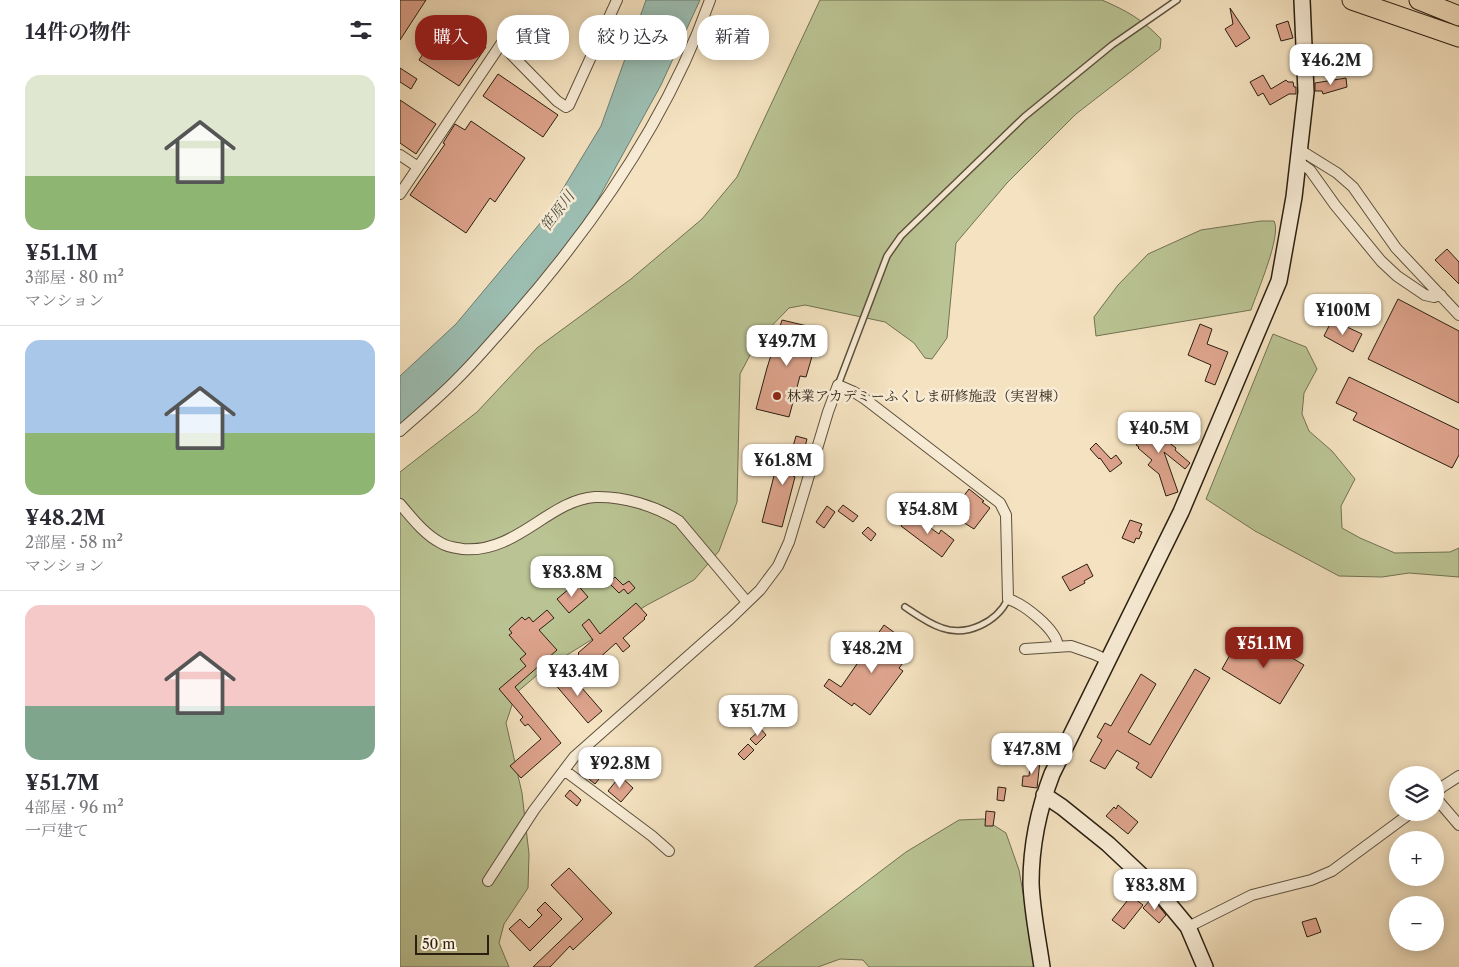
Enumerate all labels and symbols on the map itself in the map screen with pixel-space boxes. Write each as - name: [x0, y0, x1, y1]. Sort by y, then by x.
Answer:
- pin: ¥46.2M: [1290, 44, 1372, 86]
- water label: 笹原川: [536, 186, 579, 235]
- pin: ¥100M: [1308, 294, 1378, 336]
- pin: ¥49.7M: [746, 324, 828, 367]
- place label: 林業アカデミーふくしま研修施設（実習棟）: [787, 387, 1067, 405]
- marker: 林業アカデミーふくしま研修施設（実習棟）: [771, 390, 783, 402]
- pin: ¥40.5M: [1118, 412, 1200, 454]
- pin: ¥61.8M: [742, 444, 824, 486]
- pin: ¥54.8M: [887, 492, 969, 535]
- pin: ¥83.8M: [531, 556, 613, 598]
- pin: ¥51.1M: [1223, 626, 1305, 669]
- pin: ¥48.2M: [831, 632, 913, 674]
- pin: ¥43.4M: [537, 654, 619, 697]
- pin: ¥51.7M: [717, 694, 799, 737]
- pin: ¥47.8M: [991, 732, 1073, 775]
- pin: ¥92.8M: [579, 746, 661, 789]
- pin: ¥83.8M: [1114, 868, 1196, 911]
- scale bar: [415, 932, 489, 955]

